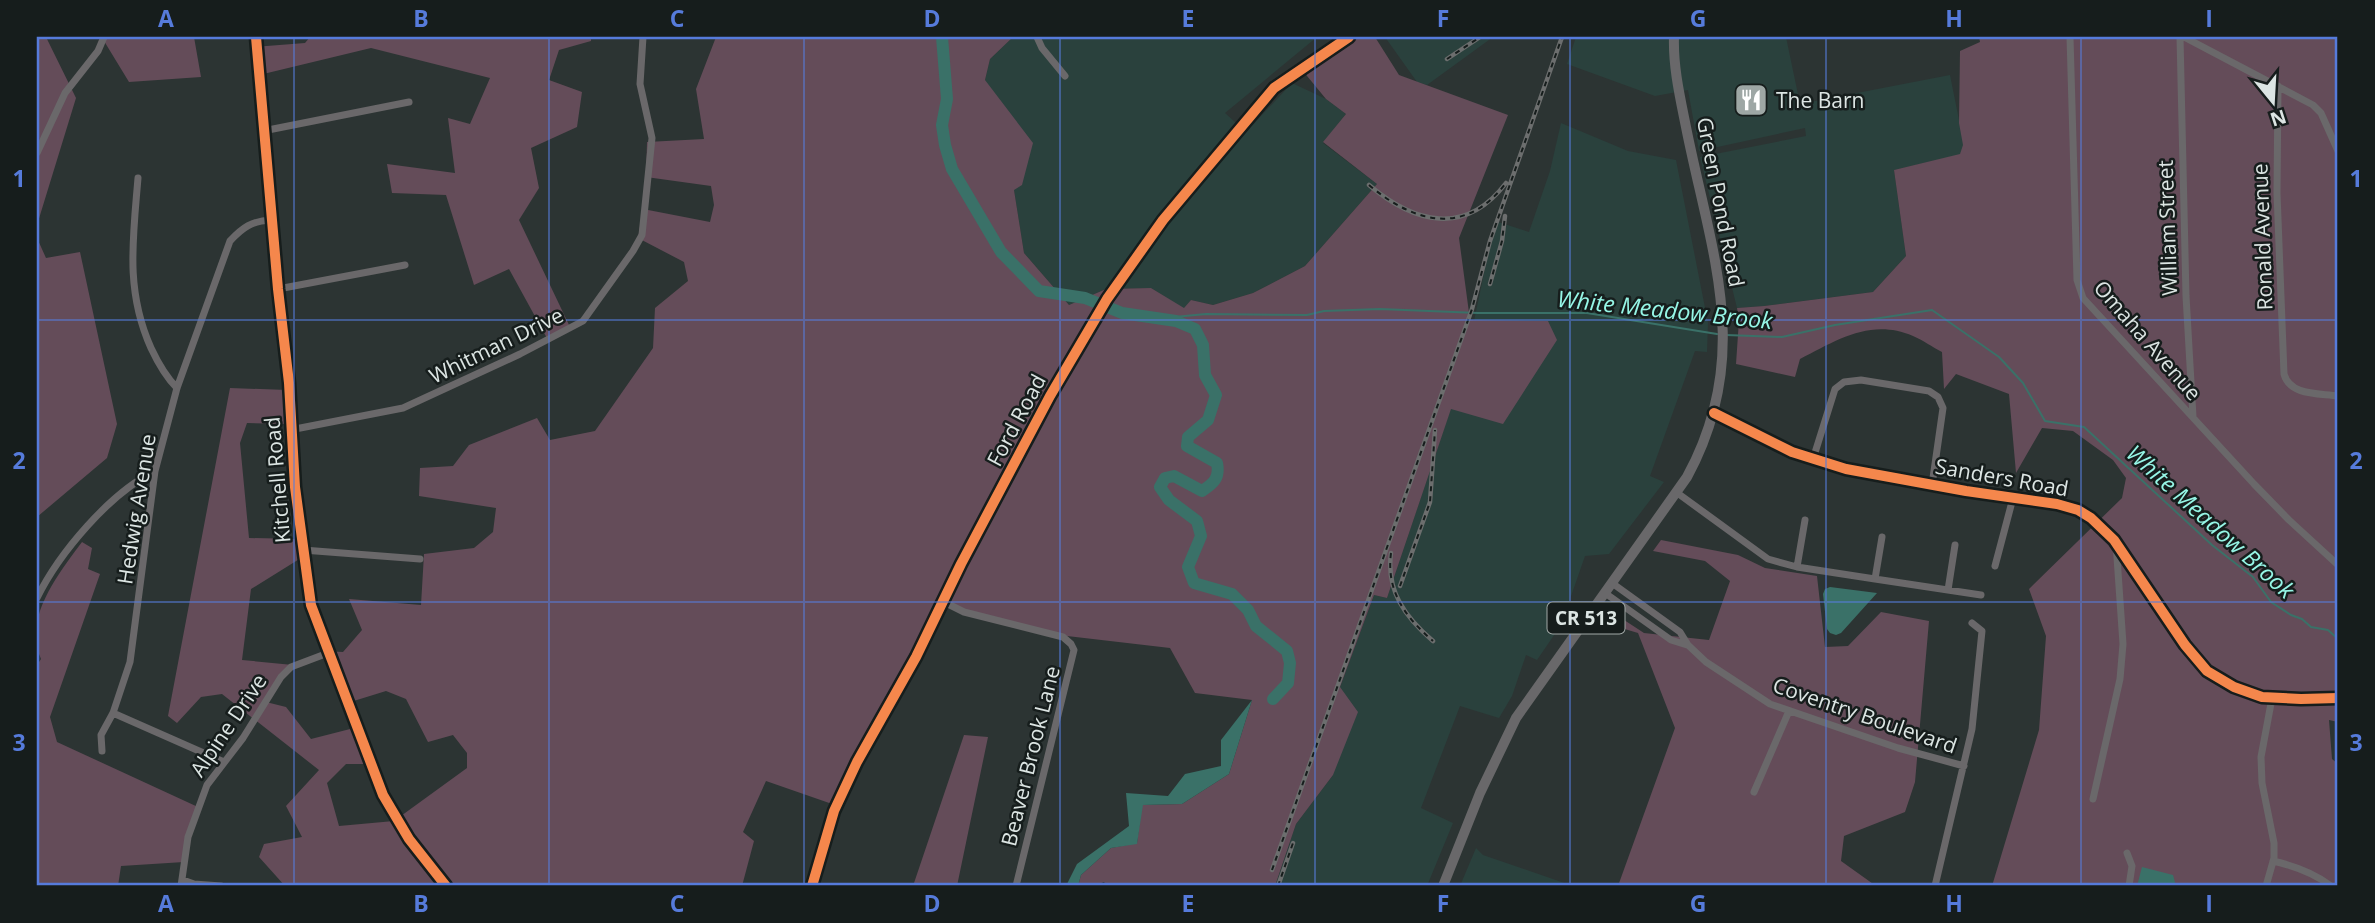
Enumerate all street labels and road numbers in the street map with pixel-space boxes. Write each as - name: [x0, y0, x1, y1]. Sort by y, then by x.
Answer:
- street label: Green Pond Road: [1691, 115, 1751, 289]
- street label: William Street: [2151, 160, 2183, 296]
- street label: Ronald Avenue: [2245, 163, 2279, 311]
- street label: Omaha Avenue: [2088, 274, 2208, 406]
- street label: Whitman Drive: [424, 300, 568, 390]
- street label: Ford Road: [980, 369, 1052, 471]
- street label: Kitchell Road: [258, 416, 296, 544]
- street label: Hedwig Avenue: [110, 432, 162, 586]
- street label: Sanders Road: [1933, 452, 2071, 502]
- road number: CR 513: [1548, 603, 1624, 634]
- street label: Beaver Brook Lane: [994, 663, 1066, 849]
- street label: Alpine Drive: [183, 668, 273, 782]
- street label: Coventry Boulevard: [1769, 670, 1961, 760]

